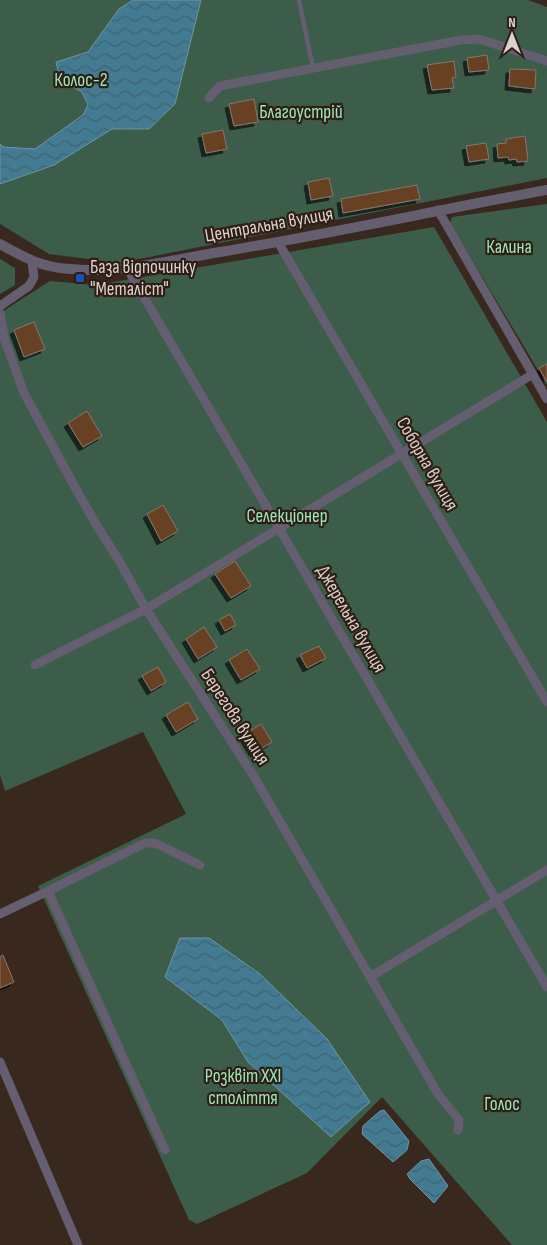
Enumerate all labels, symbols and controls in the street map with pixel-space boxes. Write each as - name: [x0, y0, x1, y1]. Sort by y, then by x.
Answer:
- north arrow: [487, 10, 537, 60]
- text: N: [508, 14, 516, 31]
- park label: Колос-2: [54, 69, 108, 92]
- park label: Благоустрій: [259, 101, 343, 124]
- street label: Центральна вулиця: [203, 202, 335, 248]
- park label: Калина: [486, 236, 532, 259]
- place label: База відпочинку "Металіст": [90, 256, 197, 301]
- marker: База відпочинку "Металіст": [74, 272, 86, 284]
- street label: Соборна вулиця: [391, 413, 463, 515]
- park label: Селекціонер: [246, 505, 328, 528]
- street label: Джерельна вулиця: [311, 561, 391, 677]
- street label: Берегова вулиця: [195, 665, 275, 769]
- park label: Розквіт XXI століття: [205, 1065, 281, 1110]
- park label: Голос: [484, 1093, 520, 1116]

